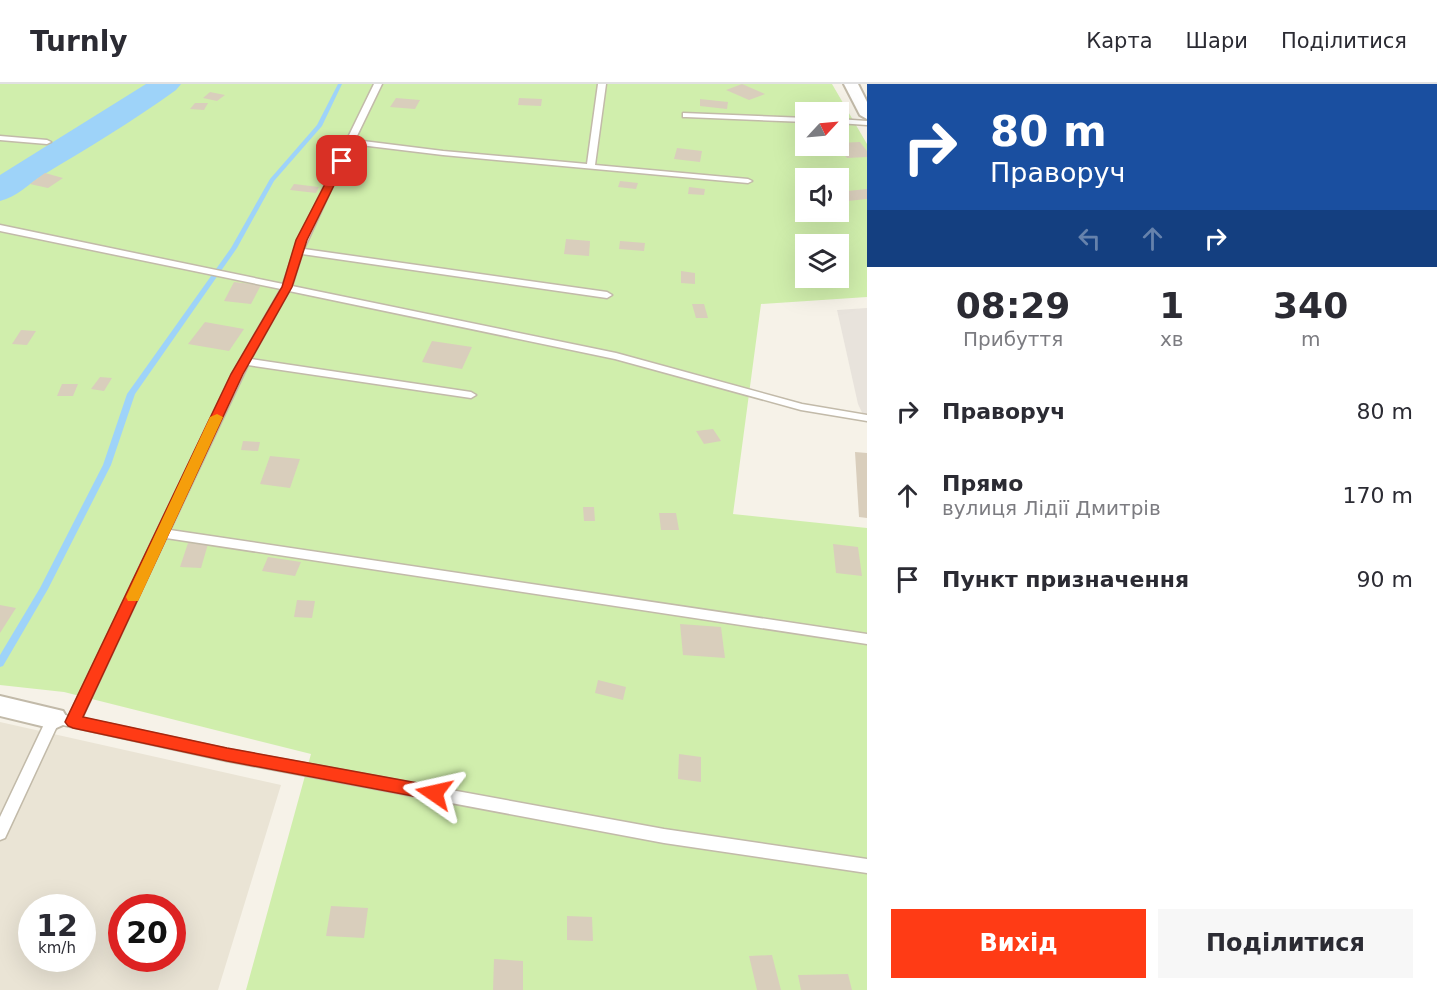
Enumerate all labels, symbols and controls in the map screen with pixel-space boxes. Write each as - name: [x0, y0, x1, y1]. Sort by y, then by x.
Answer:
- text: Turnly: [30, 25, 128, 58]
- text: Карта: [1086, 29, 1153, 53]
- text: Шари: [1186, 29, 1248, 53]
- text: Поділитися: [1281, 29, 1407, 53]
- north arrow: [795, 102, 849, 156]
- map controls: [795, 102, 849, 288]
- text: 80 m: [990, 107, 1107, 156]
- icon: right: [891, 108, 969, 186]
- pin: [316, 135, 367, 186]
- icon: arrive: [325, 144, 358, 177]
- text: Праворуч: [990, 157, 1126, 188]
- button: sound: [795, 168, 849, 222]
- icon: left: [1073, 222, 1106, 255]
- icon: ahead: [1136, 222, 1169, 255]
- icon: right: [1199, 222, 1232, 255]
- button: layers: [795, 234, 849, 288]
- text: 08:29: [956, 285, 1070, 326]
- text: 1: [1159, 285, 1184, 326]
- text: 340: [1273, 285, 1348, 326]
- text: Прибуття: [963, 327, 1063, 351]
- text: хв: [1160, 327, 1184, 351]
- text: m: [1301, 327, 1320, 351]
- icon: right: [891, 395, 924, 428]
- text: Праворуч: [942, 399, 1065, 424]
- text: 80 m: [1357, 399, 1413, 424]
- text: Прямо: [942, 471, 1023, 496]
- icon: ahead: [891, 479, 924, 512]
- text: 170 m: [1343, 483, 1413, 508]
- text: вулиця Лідії Дмитрів: [942, 496, 1161, 520]
- icon: arrive: [891, 563, 924, 596]
- text: Пункт призначення: [942, 567, 1189, 592]
- text: 90 m: [1357, 567, 1413, 592]
- position arrow: [402, 761, 466, 825]
- speed limit sign: 20: [108, 894, 186, 972]
- text: 12: [36, 908, 78, 943]
- button: Вихід: [891, 909, 1146, 978]
- button: Поділитися: [1158, 909, 1413, 978]
- text: km/h: [38, 939, 76, 957]

